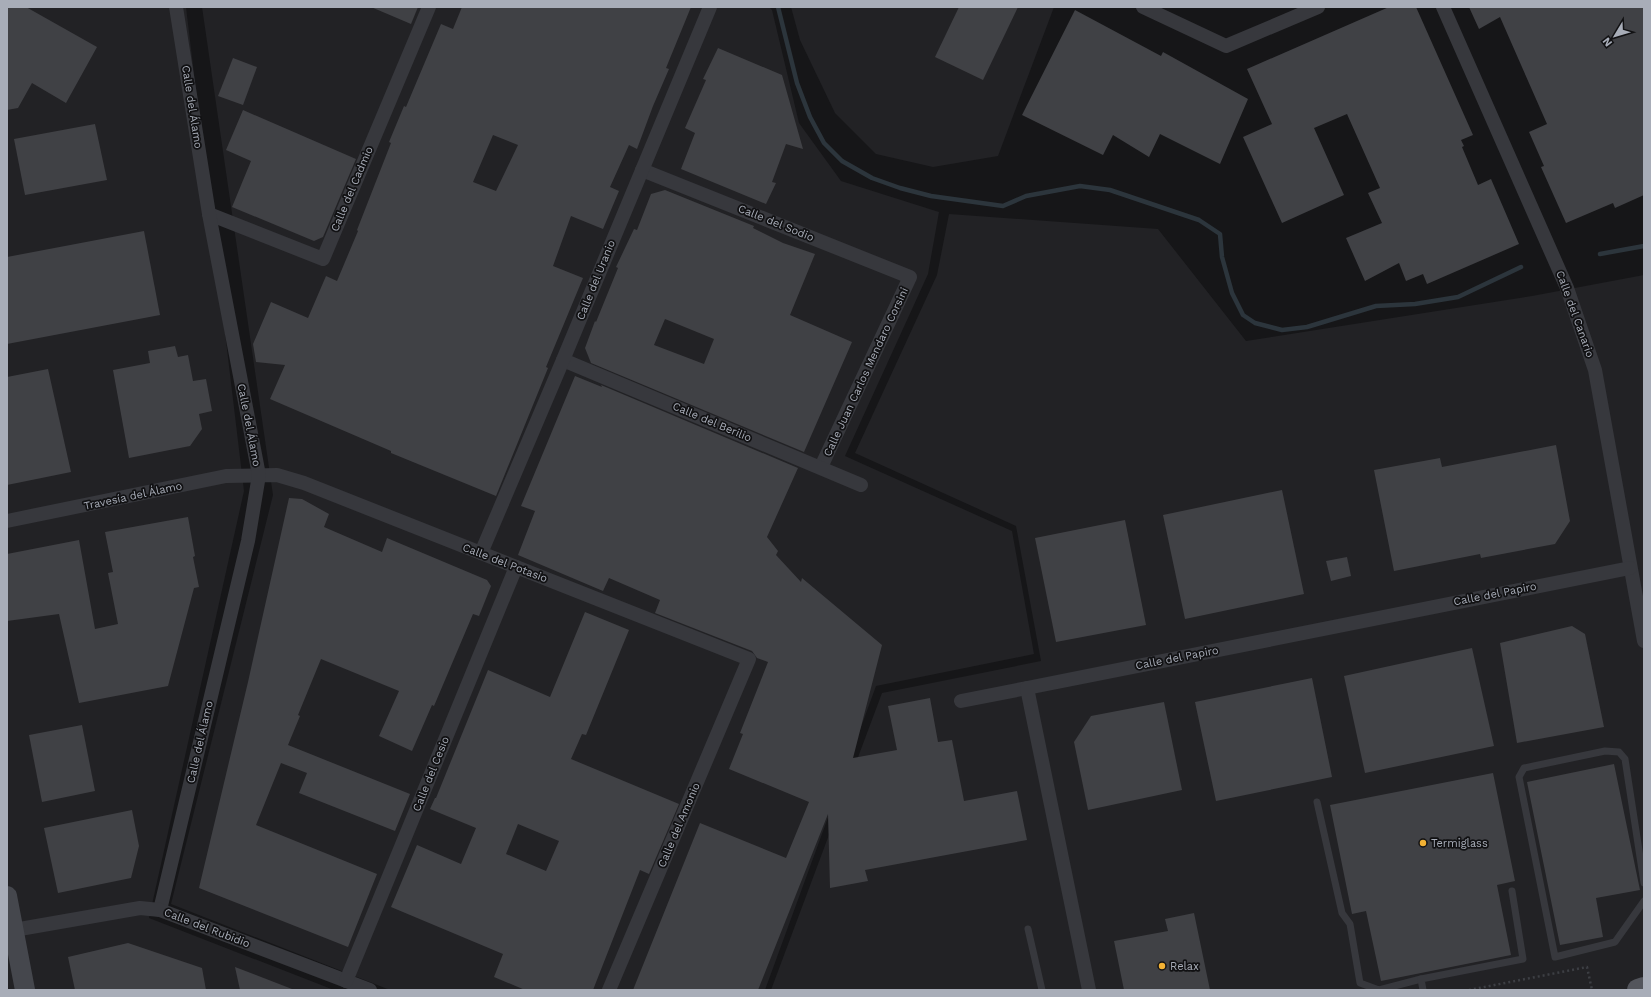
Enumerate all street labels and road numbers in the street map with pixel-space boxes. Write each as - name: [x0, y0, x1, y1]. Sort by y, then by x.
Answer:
- street label: Calle del Álamo: [179, 64, 206, 150]
- street label: Calle del Cadmio: [328, 144, 376, 234]
- street label: Calle del Sodio: [736, 202, 816, 244]
- street label: Calle del Uranio: [574, 238, 618, 322]
- street label: Calle del Canario: [1553, 269, 1597, 359]
- street label: Calle Juan Carlos Mendaro Corsini: [821, 285, 911, 459]
- street label: Calle del Álamo: [235, 382, 264, 468]
- street label: Calle del Berilio: [671, 400, 753, 444]
- street label: Travesía del Álamo: [82, 478, 183, 513]
- street label: Calle del Potasio: [461, 541, 549, 585]
- street label: Calle del Papiro: [1452, 580, 1538, 608]
- street label: Calle del Papiro: [1134, 644, 1220, 672]
- street label: Calle del Álamo: [183, 699, 216, 784]
- street label: Calle del Cesio: [410, 735, 452, 813]
- street label: Calle del Amonio: [655, 781, 703, 869]
- street label: Calle del Rubidio: [162, 906, 252, 950]

